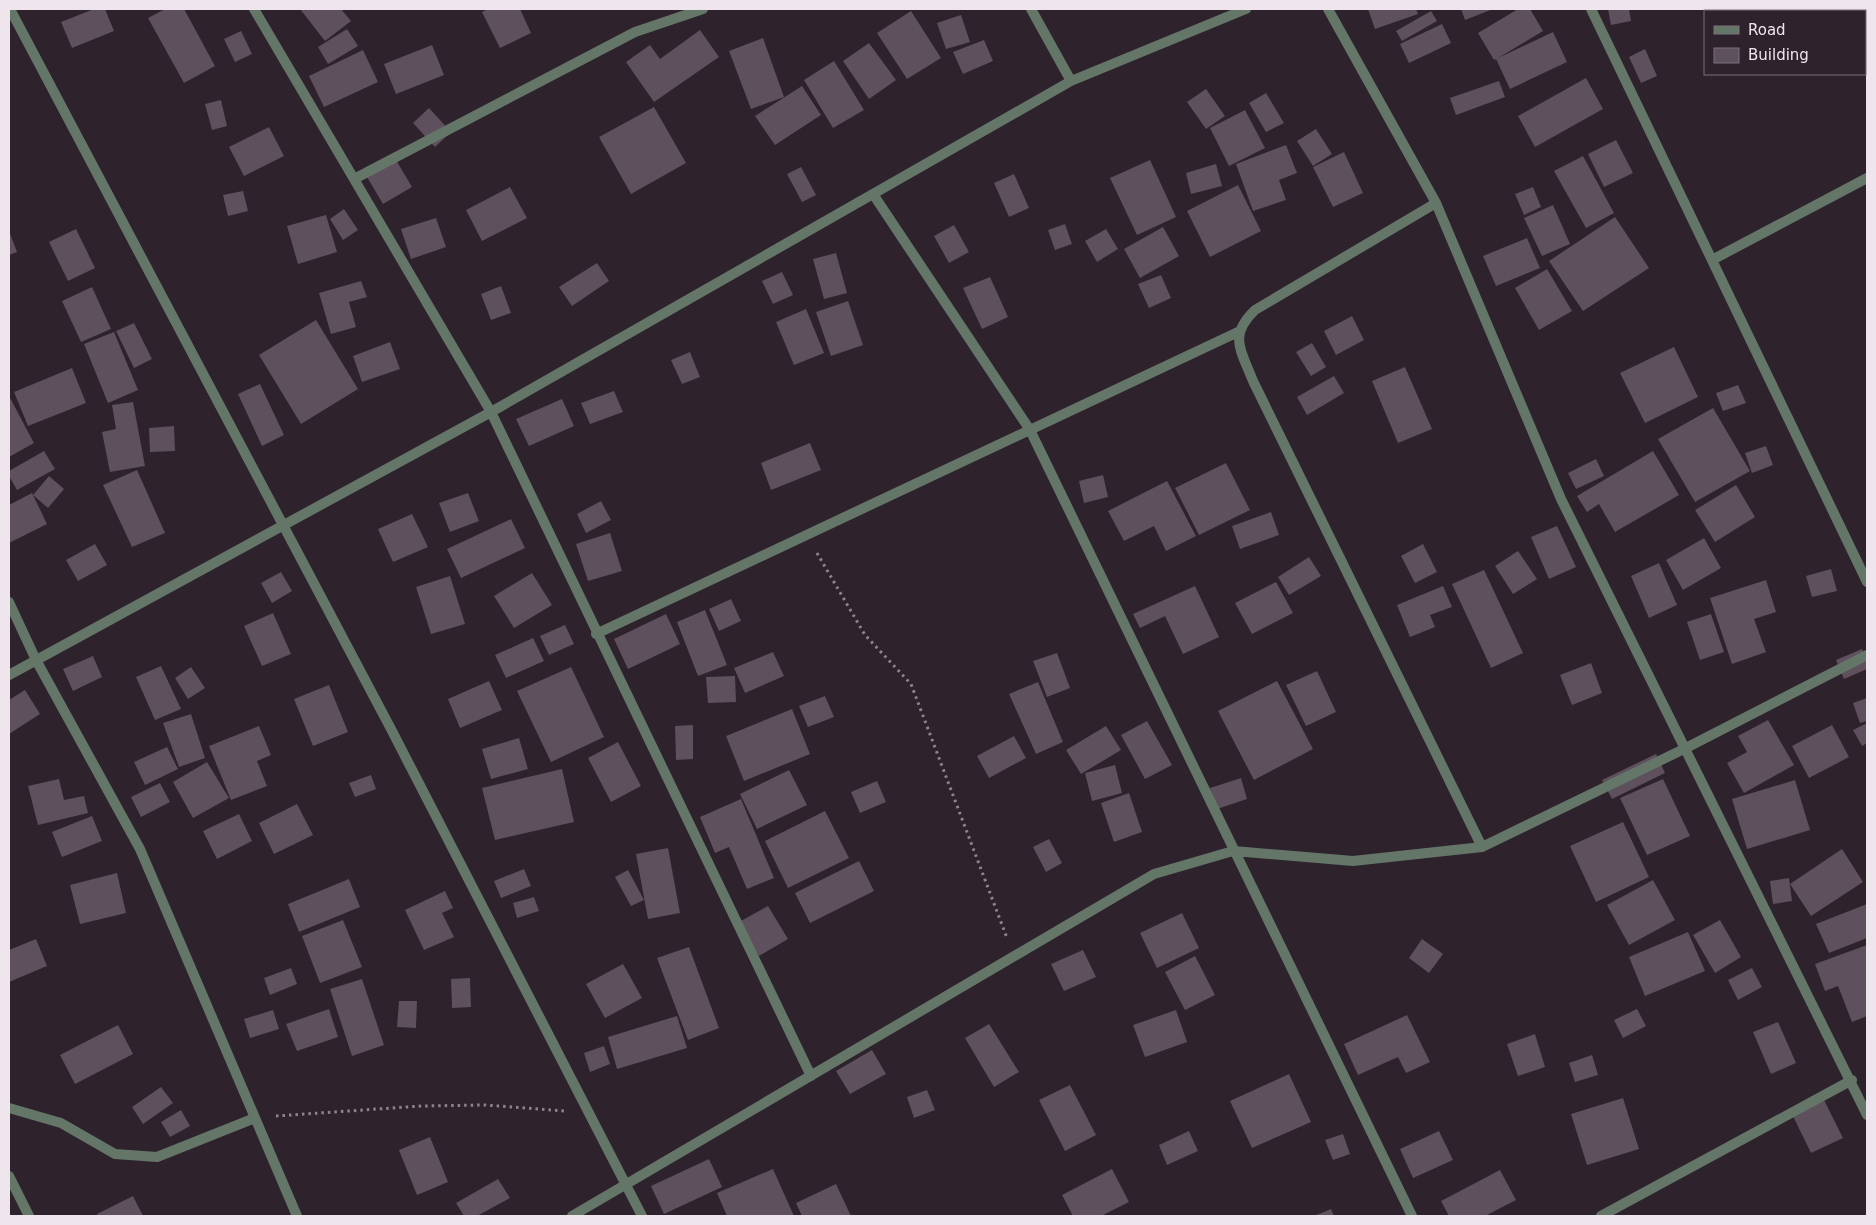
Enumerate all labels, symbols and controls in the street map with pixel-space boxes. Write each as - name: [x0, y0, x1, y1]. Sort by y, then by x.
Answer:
- legend: [1704, 10, 1866, 75]
- text: Road: [1748, 21, 1786, 39]
- text: Building: [1748, 46, 1809, 64]

